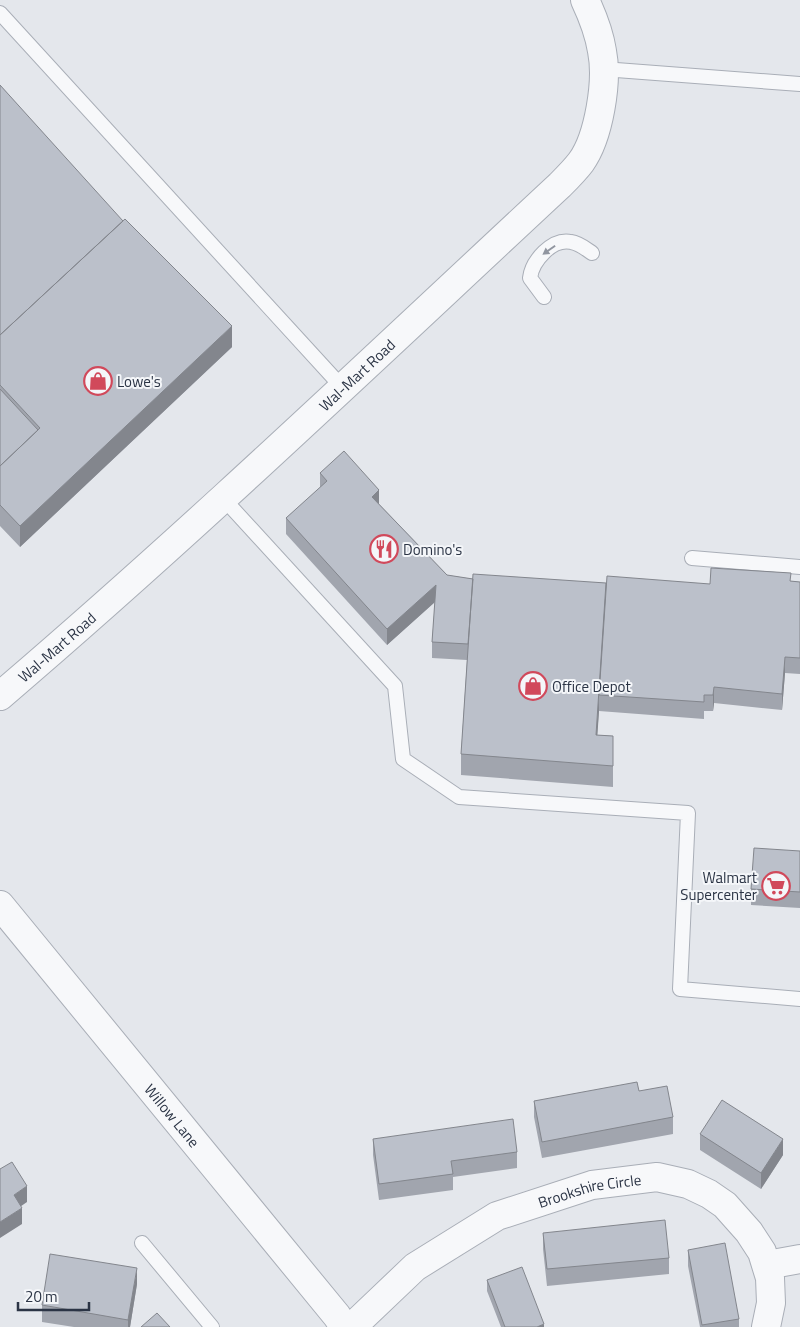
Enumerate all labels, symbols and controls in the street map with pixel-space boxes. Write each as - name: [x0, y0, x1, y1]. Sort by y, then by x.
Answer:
- one-way arrow: [542, 245, 555, 255]
- street label: Wal-Mart Road: [313, 333, 400, 416]
- shop icon: Lowe's: [83, 366, 113, 396]
- place label: Lowe's: [117, 370, 161, 393]
- restaurant icon: Domino's: [369, 534, 399, 564]
- place label: Domino's: [403, 538, 462, 561]
- street label: Wal-Mart Road: [13, 606, 101, 687]
- shop icon: Office Depot: [518, 671, 548, 701]
- place label: Office Depot: [552, 675, 631, 698]
- place label: Walmart Supercenter: [680, 866, 758, 906]
- supermarket icon: Walmart Supercenter: [761, 871, 791, 901]
- street label: Willow Lane: [139, 1078, 206, 1152]
- street label: Brookshire Circle: [535, 1168, 642, 1213]
- scale bar: [18, 1280, 89, 1312]
- text: 20 m: [25, 1285, 58, 1308]

